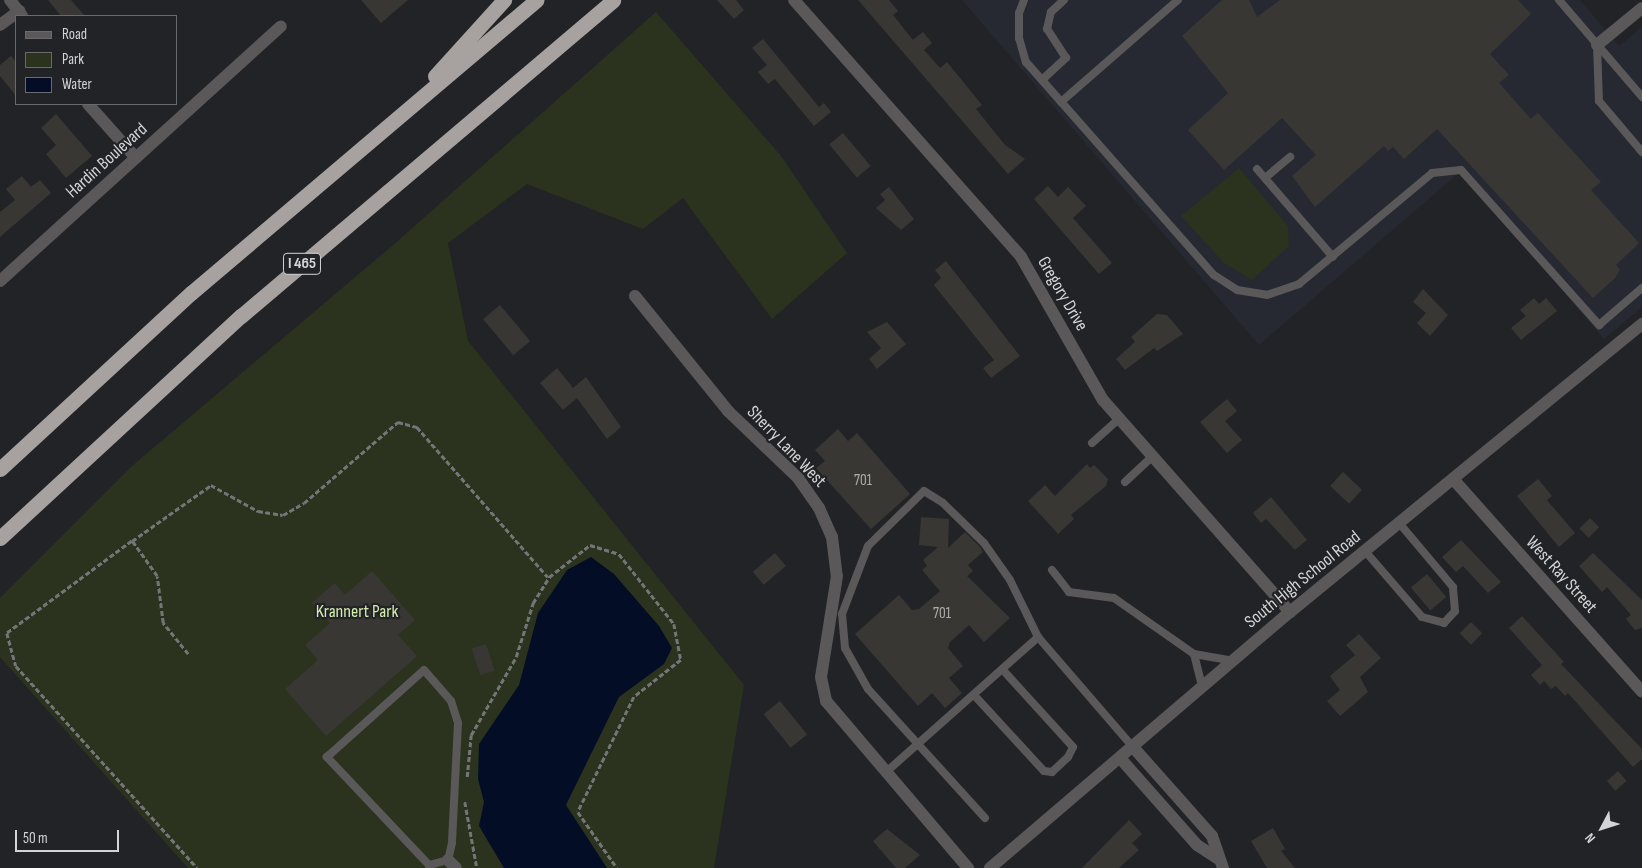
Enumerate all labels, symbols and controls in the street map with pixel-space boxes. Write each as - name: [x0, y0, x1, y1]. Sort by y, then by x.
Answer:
- legend: [15, 15, 178, 105]
- text: Road: [62, 25, 87, 44]
- text: Park: [62, 50, 84, 69]
- text: Water: [62, 75, 92, 94]
- street label: Hardin Boulevard: [62, 119, 152, 203]
- road number: I 465: [282, 250, 322, 278]
- street label: Gregory Drive: [1032, 253, 1092, 335]
- street label: Sherry Lane West: [742, 402, 830, 492]
- house number: 701: [854, 472, 872, 490]
- street label: South High School Road: [1241, 527, 1365, 633]
- street label: West Ray Street: [1521, 532, 1601, 618]
- park label: Krannert Park: [316, 601, 398, 623]
- house number: 701: [933, 605, 951, 623]
- north arrow: [1577, 803, 1627, 853]
- scale bar: [18, 820, 121, 852]
- text: 50 m: [23, 829, 48, 848]
- text: N: [1581, 830, 1599, 846]

